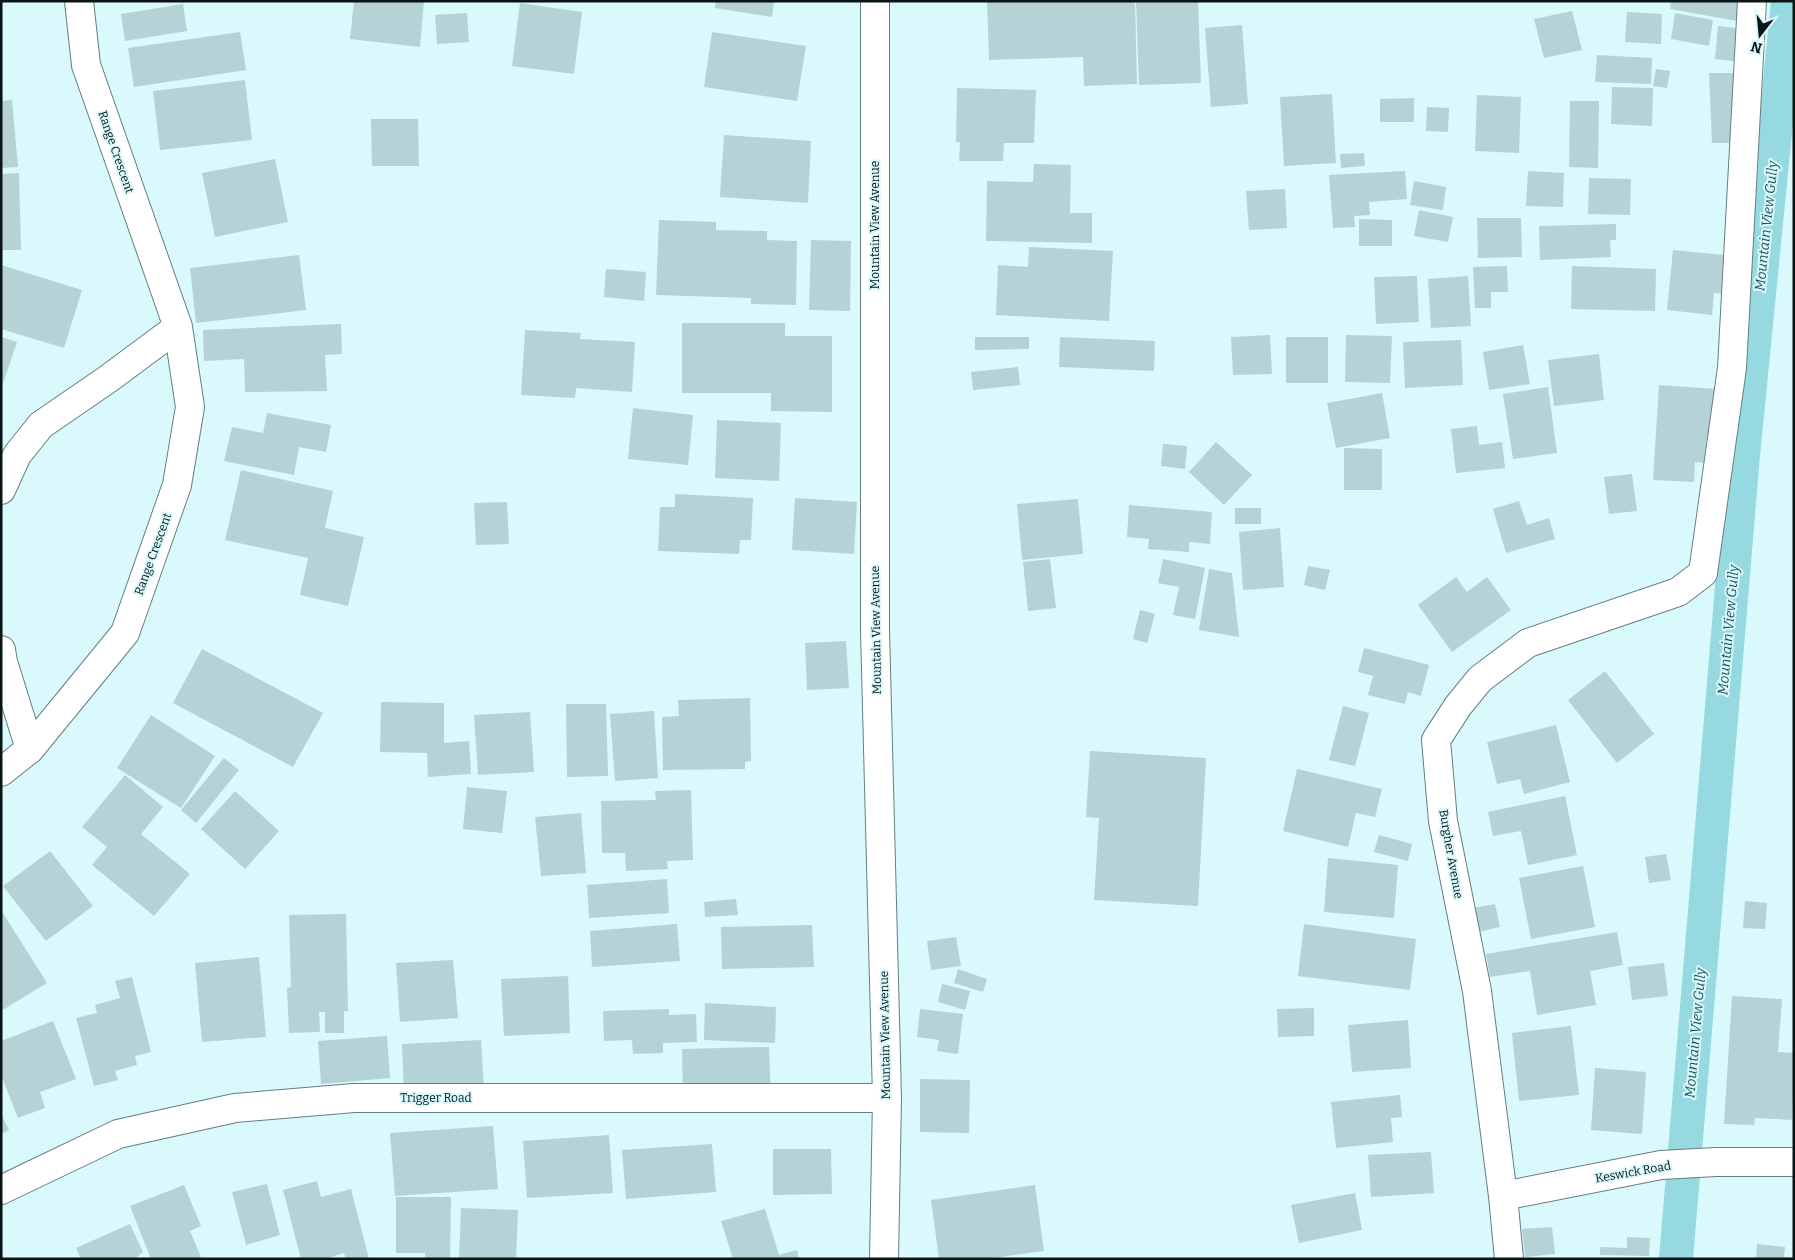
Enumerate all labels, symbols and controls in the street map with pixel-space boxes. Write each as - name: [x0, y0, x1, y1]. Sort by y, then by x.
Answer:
- north arrow: [1735, 10, 1785, 60]
- text: N: [1749, 37, 1764, 57]
- street label: Range Crescent: [95, 109, 137, 196]
- water label: Mountain View Gully: [1751, 159, 1782, 292]
- street label: Mountain View Avenue: [868, 161, 882, 289]
- street label: Range Crescent: [132, 510, 175, 597]
- water label: Mountain View Gully: [1714, 563, 1743, 696]
- street label: Mountain View Avenue: [868, 566, 884, 694]
- street label: Burgher Avenue: [1436, 808, 1466, 900]
- water label: Mountain View Gully: [1681, 966, 1710, 1099]
- street label: Mountain View Avenue: [877, 971, 893, 1099]
- street label: Trigger Road: [400, 1091, 472, 1105]
- street label: Keswick Road: [1594, 1158, 1672, 1186]

